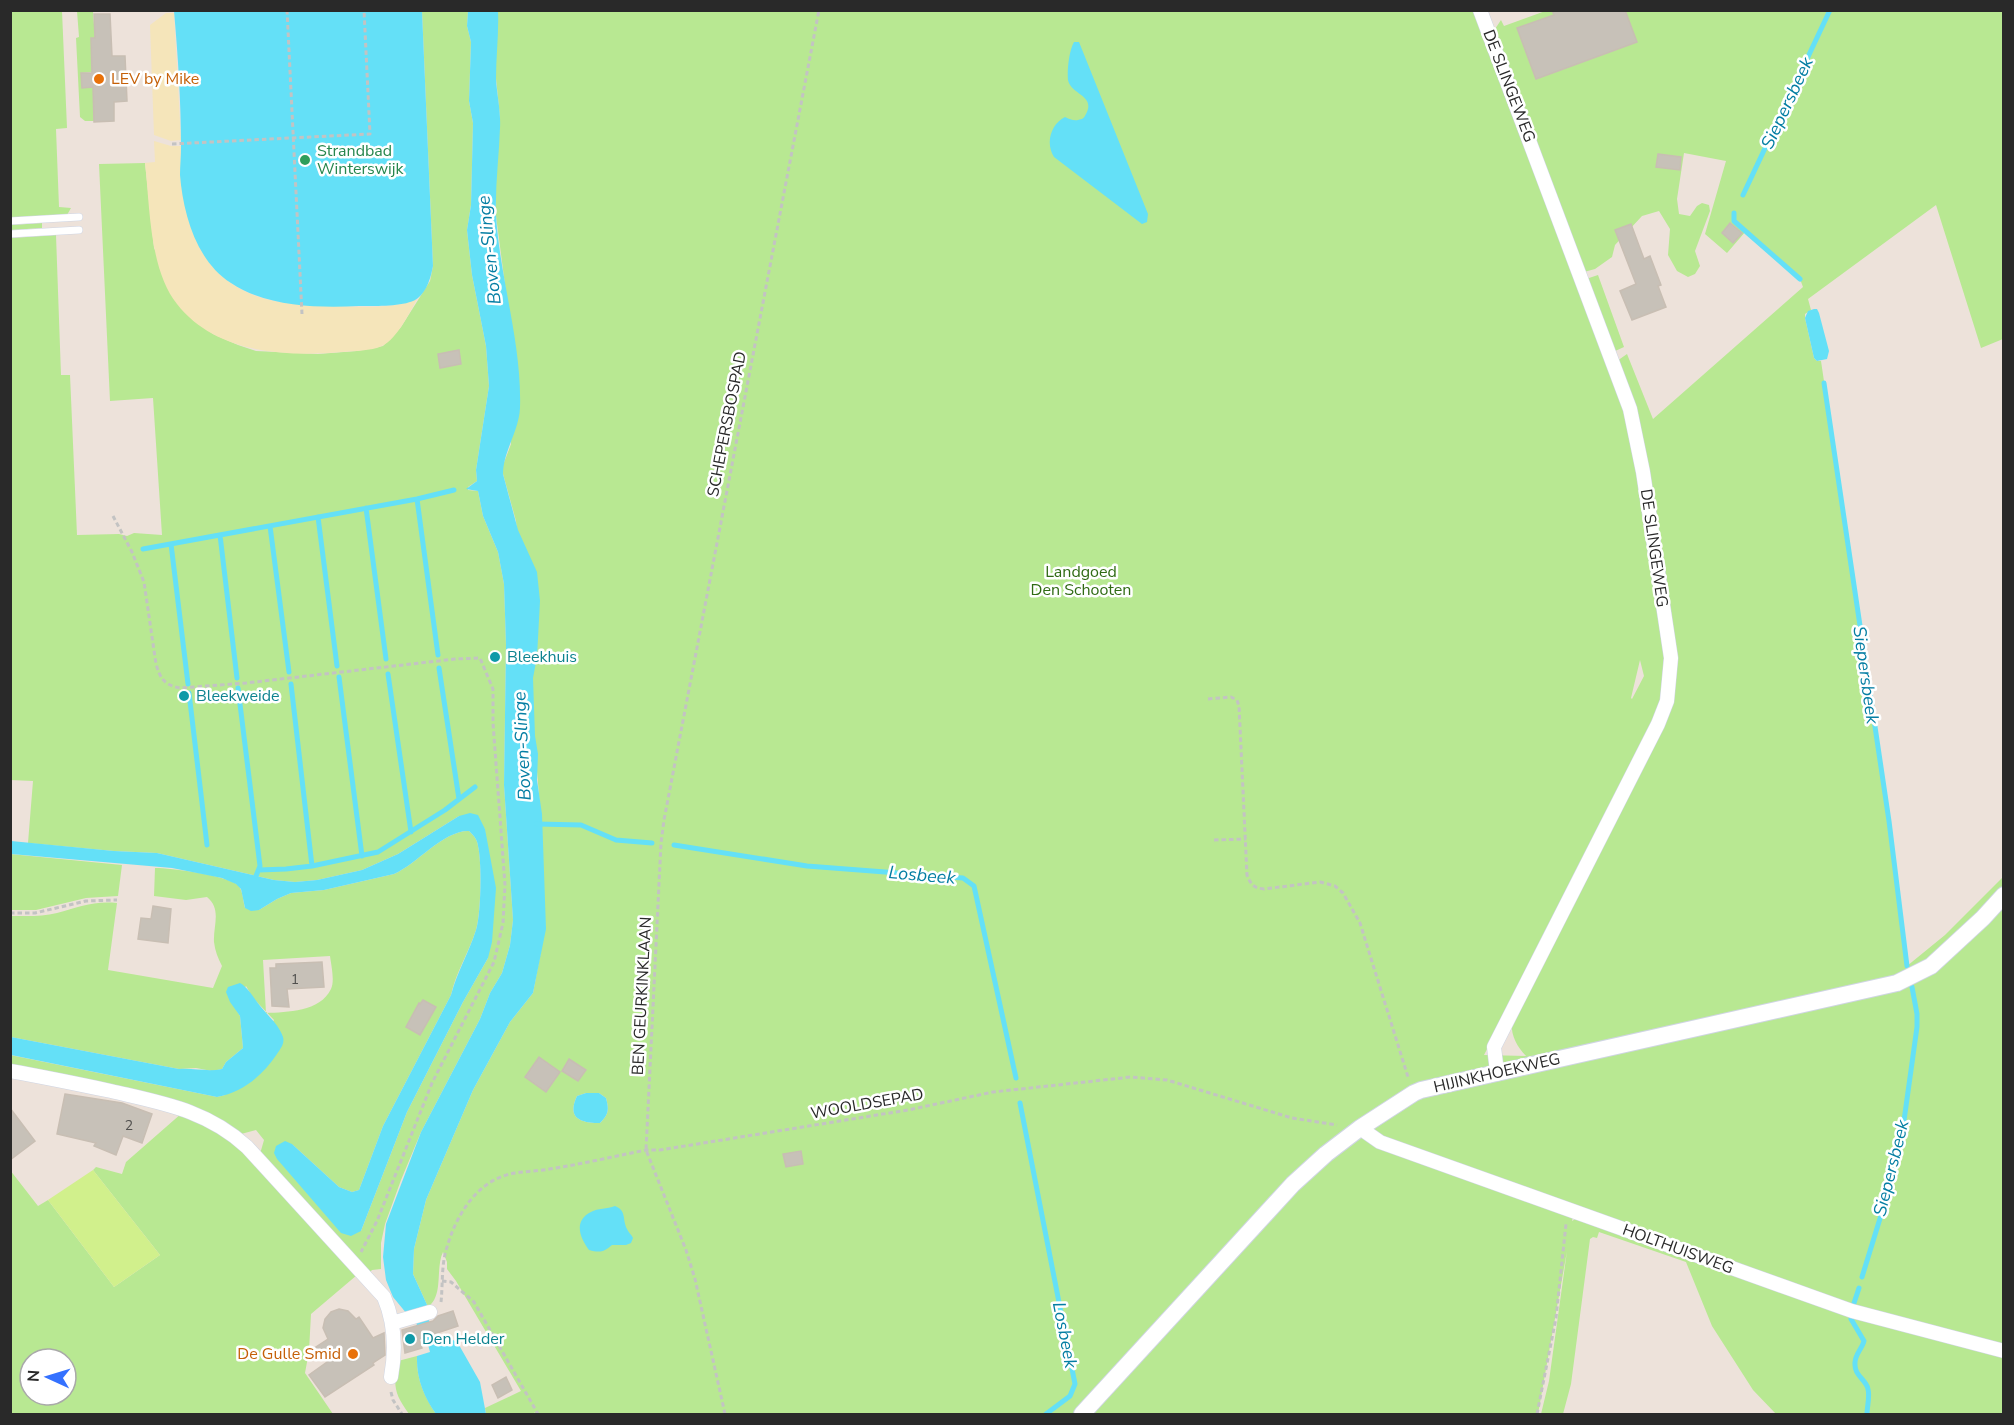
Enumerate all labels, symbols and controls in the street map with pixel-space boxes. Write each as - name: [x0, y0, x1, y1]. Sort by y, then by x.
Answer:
- street label: DE SLINGEWEG: [1477, 26, 1541, 146]
- water label: Siepersbeek: [1755, 52, 1819, 153]
- place label: LEV by Mike: [111, 68, 199, 90]
- marker: LEV by Mike: [92, 72, 106, 86]
- place label: Strandbad Winterswijk: [317, 140, 405, 180]
- marker: Strandbad Winterswijk: [298, 153, 312, 167]
- water label: Boven-Slinge: [471, 194, 507, 306]
- street label: SCHEPERSBOSPAD: [702, 349, 752, 499]
- street label: DE SLINGEWEG: [1635, 487, 1673, 609]
- park label: Landgoed Den Schooten: [1031, 561, 1131, 601]
- water label: Siepersbeek: [1847, 625, 1885, 726]
- place label: Bleekhuis: [507, 646, 577, 668]
- marker: Bleekhuis: [488, 650, 502, 664]
- place label: Bleekweide: [196, 685, 280, 707]
- marker: Bleekweide: [177, 689, 191, 703]
- water label: Boven-Slinge: [507, 690, 537, 801]
- water label: Losbeek: [888, 860, 957, 890]
- street label: BEN GEURKINKLAAN: [627, 916, 657, 1076]
- house number: 1: [291, 970, 299, 989]
- street label: HIJINKHOEKWEG: [1431, 1048, 1563, 1098]
- street label: WOOLDSEPAD: [809, 1083, 925, 1125]
- house number: 2: [125, 1116, 133, 1135]
- water label: Siepersbeek: [1867, 1116, 1915, 1219]
- street label: HOLTHUISWEG: [1619, 1219, 1737, 1279]
- water label: Losbeek: [1047, 1300, 1083, 1371]
- place label: Den Helder: [422, 1328, 505, 1350]
- marker: Den Helder: [403, 1332, 417, 1346]
- place label: De Gulle Smid: [237, 1343, 341, 1365]
- north arrow: [18, 1347, 78, 1407]
- marker: De Gulle Smid: [346, 1347, 360, 1361]
- text: N: [23, 1369, 45, 1383]

